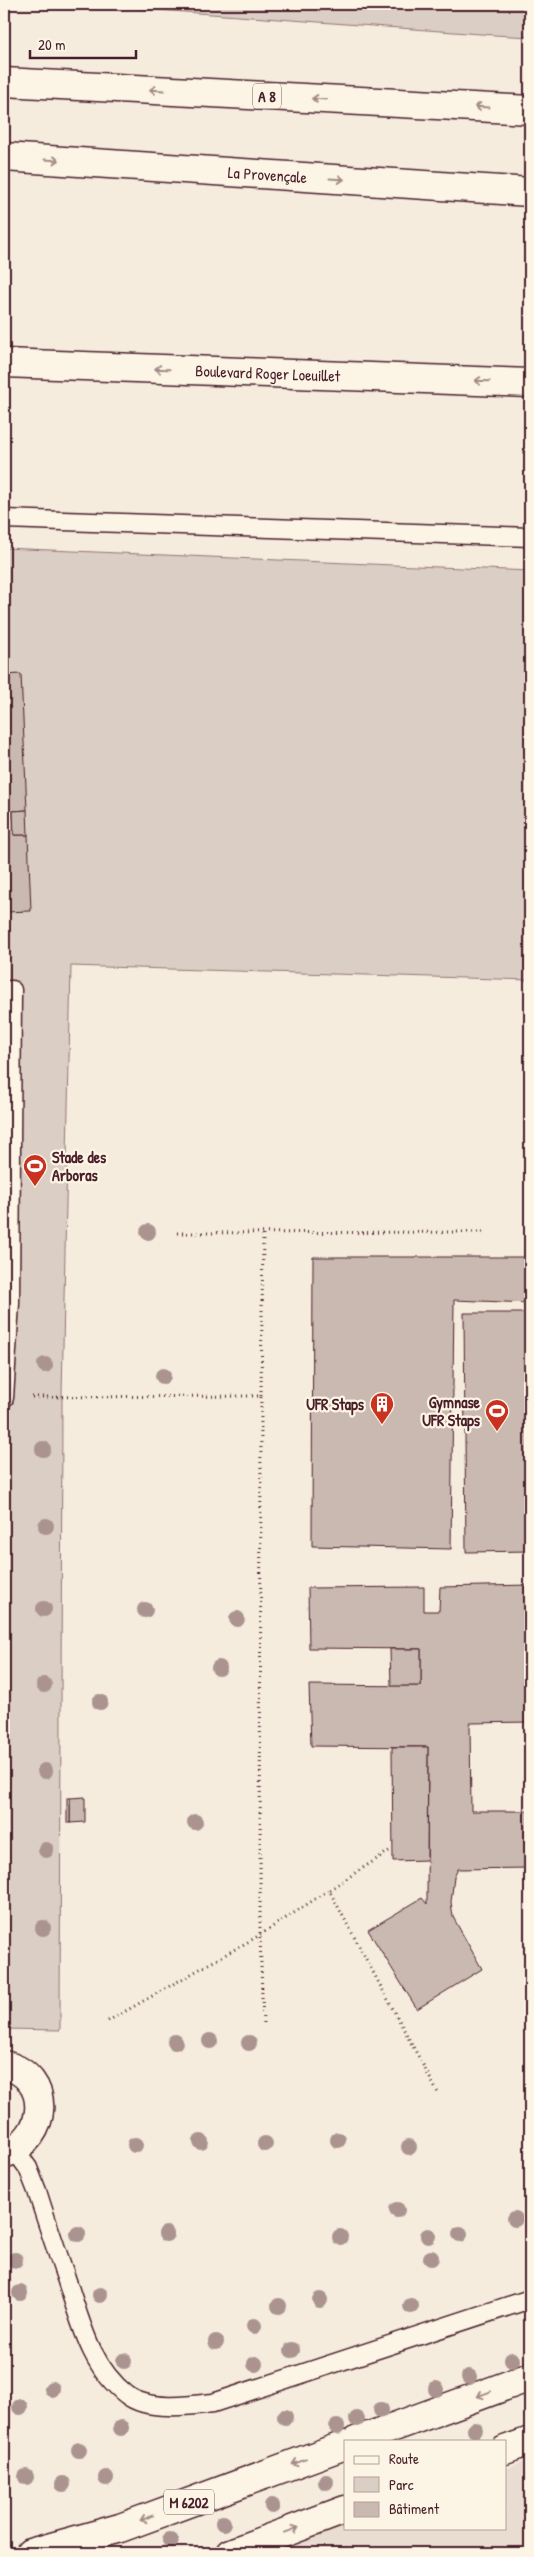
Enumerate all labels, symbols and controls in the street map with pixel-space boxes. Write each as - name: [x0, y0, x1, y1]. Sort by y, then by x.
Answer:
- scale bar: [30, 28, 136, 60]
- text: 20 m: [38, 34, 65, 55]
- road number: A 8: [253, 84, 281, 108]
- one-way arrow: [149, 85, 165, 94]
- one-way arrow: [312, 94, 328, 103]
- one-way arrow: [474, 103, 490, 112]
- one-way arrow: [44, 156, 60, 165]
- street label: La Provençale: [227, 161, 308, 188]
- one-way arrow: [329, 175, 345, 184]
- street label: Boulevard Roger Loeuillet: [195, 359, 341, 387]
- one-way arrow: [154, 364, 170, 374]
- one-way arrow: [474, 376, 490, 386]
- place label: Stade des Arboras: [52, 1146, 107, 1186]
- sports icon: Stade des Arboras: [22, 1153, 48, 1187]
- building icon: UFR Staps: [369, 1391, 395, 1425]
- place label: Gymnase UFR Staps: [422, 1391, 481, 1432]
- place label: UFR Staps: [306, 1393, 365, 1416]
- sports icon: Gymnase UFR Staps: [484, 1398, 510, 1432]
- one-way arrow: [477, 2390, 493, 2399]
- legend: [344, 2440, 506, 2530]
- text: Route: [389, 2448, 419, 2469]
- one-way arrow: [292, 2458, 308, 2467]
- text: Parc: [389, 2474, 414, 2495]
- road number: M 6202: [164, 2490, 214, 2514]
- text: Bâtiment: [389, 2498, 440, 2519]
- one-way arrow: [140, 2514, 155, 2523]
- one-way arrow: [284, 2525, 299, 2534]

